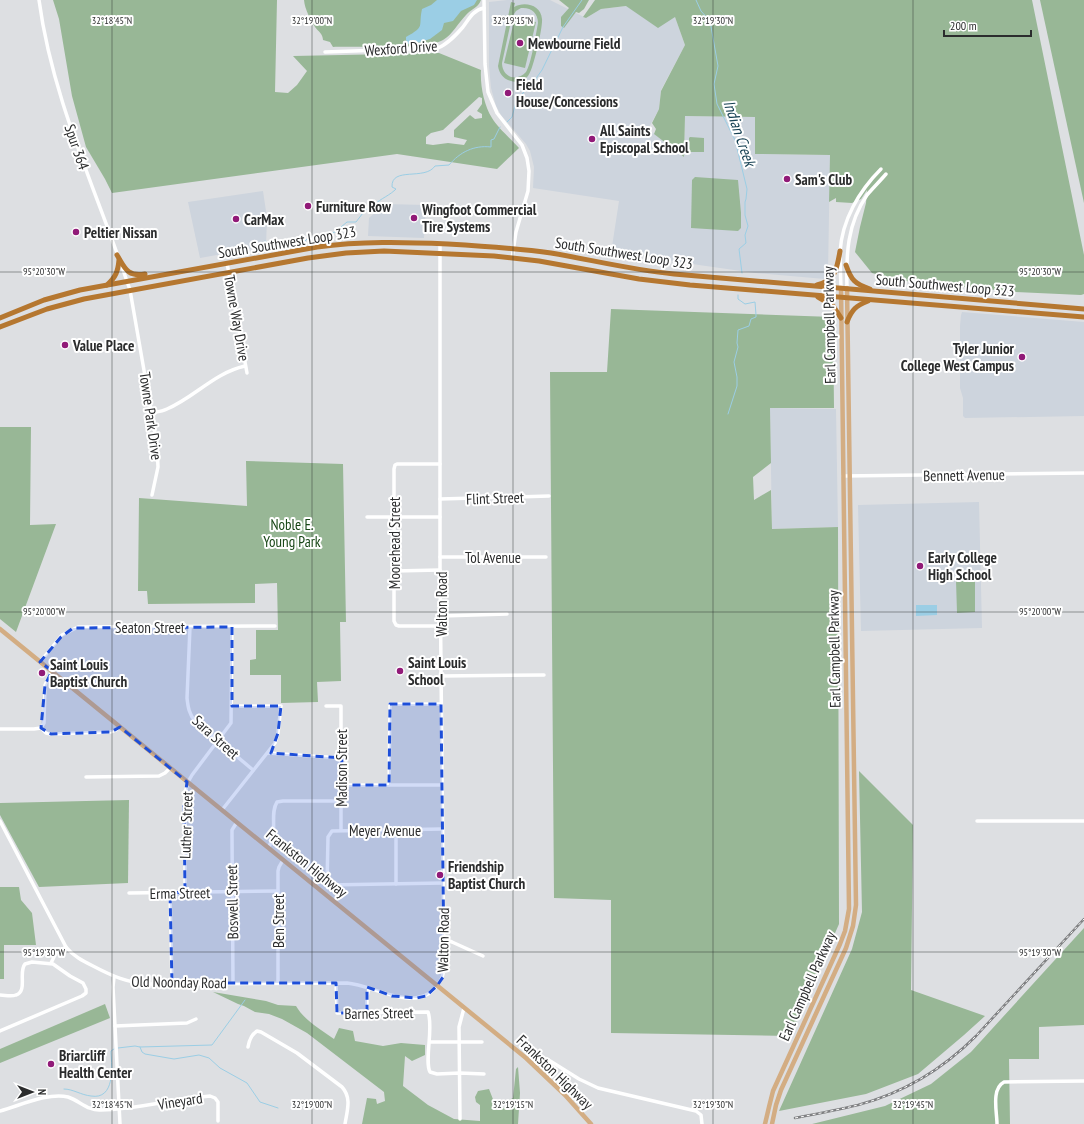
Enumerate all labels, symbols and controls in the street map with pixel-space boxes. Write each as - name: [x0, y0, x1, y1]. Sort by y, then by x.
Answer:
- scale bar: [944, 12, 1031, 38]
- text: 32°18'45"N: [92, 14, 132, 27]
- text: 32°19'00"N: [292, 14, 332, 27]
- text: 32°19'15"N: [493, 14, 533, 27]
- text: 32°19'30"N: [693, 14, 733, 27]
- text: 200 m: [950, 18, 977, 33]
- place label: Mewbourne Field: [528, 34, 621, 53]
- street label: Wexford Drive: [364, 36, 438, 60]
- marker: Mewbourne Field: [515, 38, 525, 48]
- place label: Field House/Concessions: [516, 75, 618, 111]
- marker: Field House/Concessions: [503, 88, 513, 98]
- water label: Indian Creek: [719, 97, 761, 170]
- place label: All Saints Episcopal School: [599, 121, 689, 157]
- street label: Spur 364: [60, 122, 94, 173]
- marker: All Saints Episcopal School: [587, 134, 597, 144]
- place label: Sam's Club: [795, 170, 852, 189]
- marker: Sam's Club: [782, 174, 792, 184]
- place label: Furniture Row: [316, 197, 392, 216]
- place label: Wingfoot Commercial Tire Systems: [421, 200, 537, 236]
- marker: Furniture Row: [303, 201, 313, 211]
- place label: CarMax: [244, 210, 284, 229]
- marker: Wingfoot Commercial Tire Systems: [409, 213, 419, 223]
- marker: CarMax: [231, 214, 241, 224]
- street label: South Southwest Loop 323: [217, 222, 357, 262]
- place label: Peltier Nissan: [84, 223, 158, 242]
- marker: Peltier Nissan: [71, 227, 81, 237]
- street label: South Southwest Loop 323: [554, 233, 694, 273]
- text: 95°20'30"W: [23, 265, 65, 278]
- text: 95°20'30"W: [1019, 265, 1061, 278]
- street label: Earl Campbell Parkway: [818, 266, 840, 384]
- street label: South Southwest Loop 323: [875, 269, 1015, 301]
- street label: Towne Way Drive: [220, 273, 254, 363]
- place label: Value Place: [72, 336, 134, 355]
- place label: Tyler Junior College West Campus: [901, 339, 1015, 375]
- marker: Value Place: [60, 340, 70, 350]
- marker: Tyler Junior College West Campus: [1017, 352, 1027, 362]
- street label: Towne Park Drive: [135, 371, 167, 461]
- street label: Bennett Avenue: [923, 465, 1005, 485]
- street label: Flint Street: [466, 487, 524, 509]
- street label: Moorehead Street: [385, 497, 404, 589]
- park label: Noble E. Young Park: [263, 515, 321, 551]
- street label: Tol Avenue: [465, 548, 521, 567]
- place label: Early College High School: [928, 548, 997, 584]
- marker: Early College High School: [915, 561, 925, 571]
- street label: Walton Road: [432, 572, 451, 636]
- street label: Earl Campbell Parkway: [823, 590, 845, 708]
- text: 95°20'00"W: [23, 605, 65, 618]
- text: 95°20'00"W: [1019, 605, 1061, 618]
- street label: Seaton Street: [115, 618, 185, 637]
- place label: Saint Louis School: [408, 653, 466, 689]
- place label: Saint Louis Baptist Church: [50, 655, 127, 691]
- marker: Saint Louis School: [395, 666, 405, 676]
- marker: Saint Louis Baptist Church: [37, 668, 47, 678]
- street label: Sara Street: [189, 711, 243, 763]
- street label: Madison Street: [332, 729, 351, 807]
- street label: Luther Street: [175, 791, 197, 859]
- street label: Meyer Avenue: [349, 821, 421, 840]
- street label: Frankston Highway: [263, 824, 352, 902]
- place label: Friendship Baptist Church: [448, 857, 525, 893]
- street label: Boswell Street: [222, 864, 242, 940]
- marker: Friendship Baptist Church: [435, 870, 445, 880]
- street label: Erma Street: [150, 883, 210, 903]
- street label: Ben Street: [269, 894, 288, 948]
- street label: Walton Road: [433, 907, 453, 973]
- street label: Earl Campbell Parkway: [774, 928, 840, 1044]
- text: 95°19'30"W: [23, 946, 65, 959]
- text: 95°19'30"W: [1019, 946, 1061, 959]
- street label: Old Noonday Road: [131, 972, 227, 992]
- street label: Barnes Street: [344, 1003, 414, 1023]
- street label: Frankston Highway: [513, 1031, 597, 1113]
- place label: Briarcliff Health Center: [59, 1046, 133, 1082]
- marker: Briarcliff Health Center: [46, 1059, 56, 1069]
- north arrow: [12, 1072, 52, 1112]
- street label: Vineyard: [155, 1088, 204, 1114]
- text: N: [35, 1089, 49, 1095]
- text: 32°18'45"N: [92, 1098, 132, 1111]
- text: 32°19'00"N: [292, 1098, 332, 1111]
- text: 32°19'15"N: [493, 1098, 533, 1111]
- text: 32°19'30"N: [693, 1098, 733, 1111]
- text: 32°19'45"N: [893, 1098, 933, 1111]

